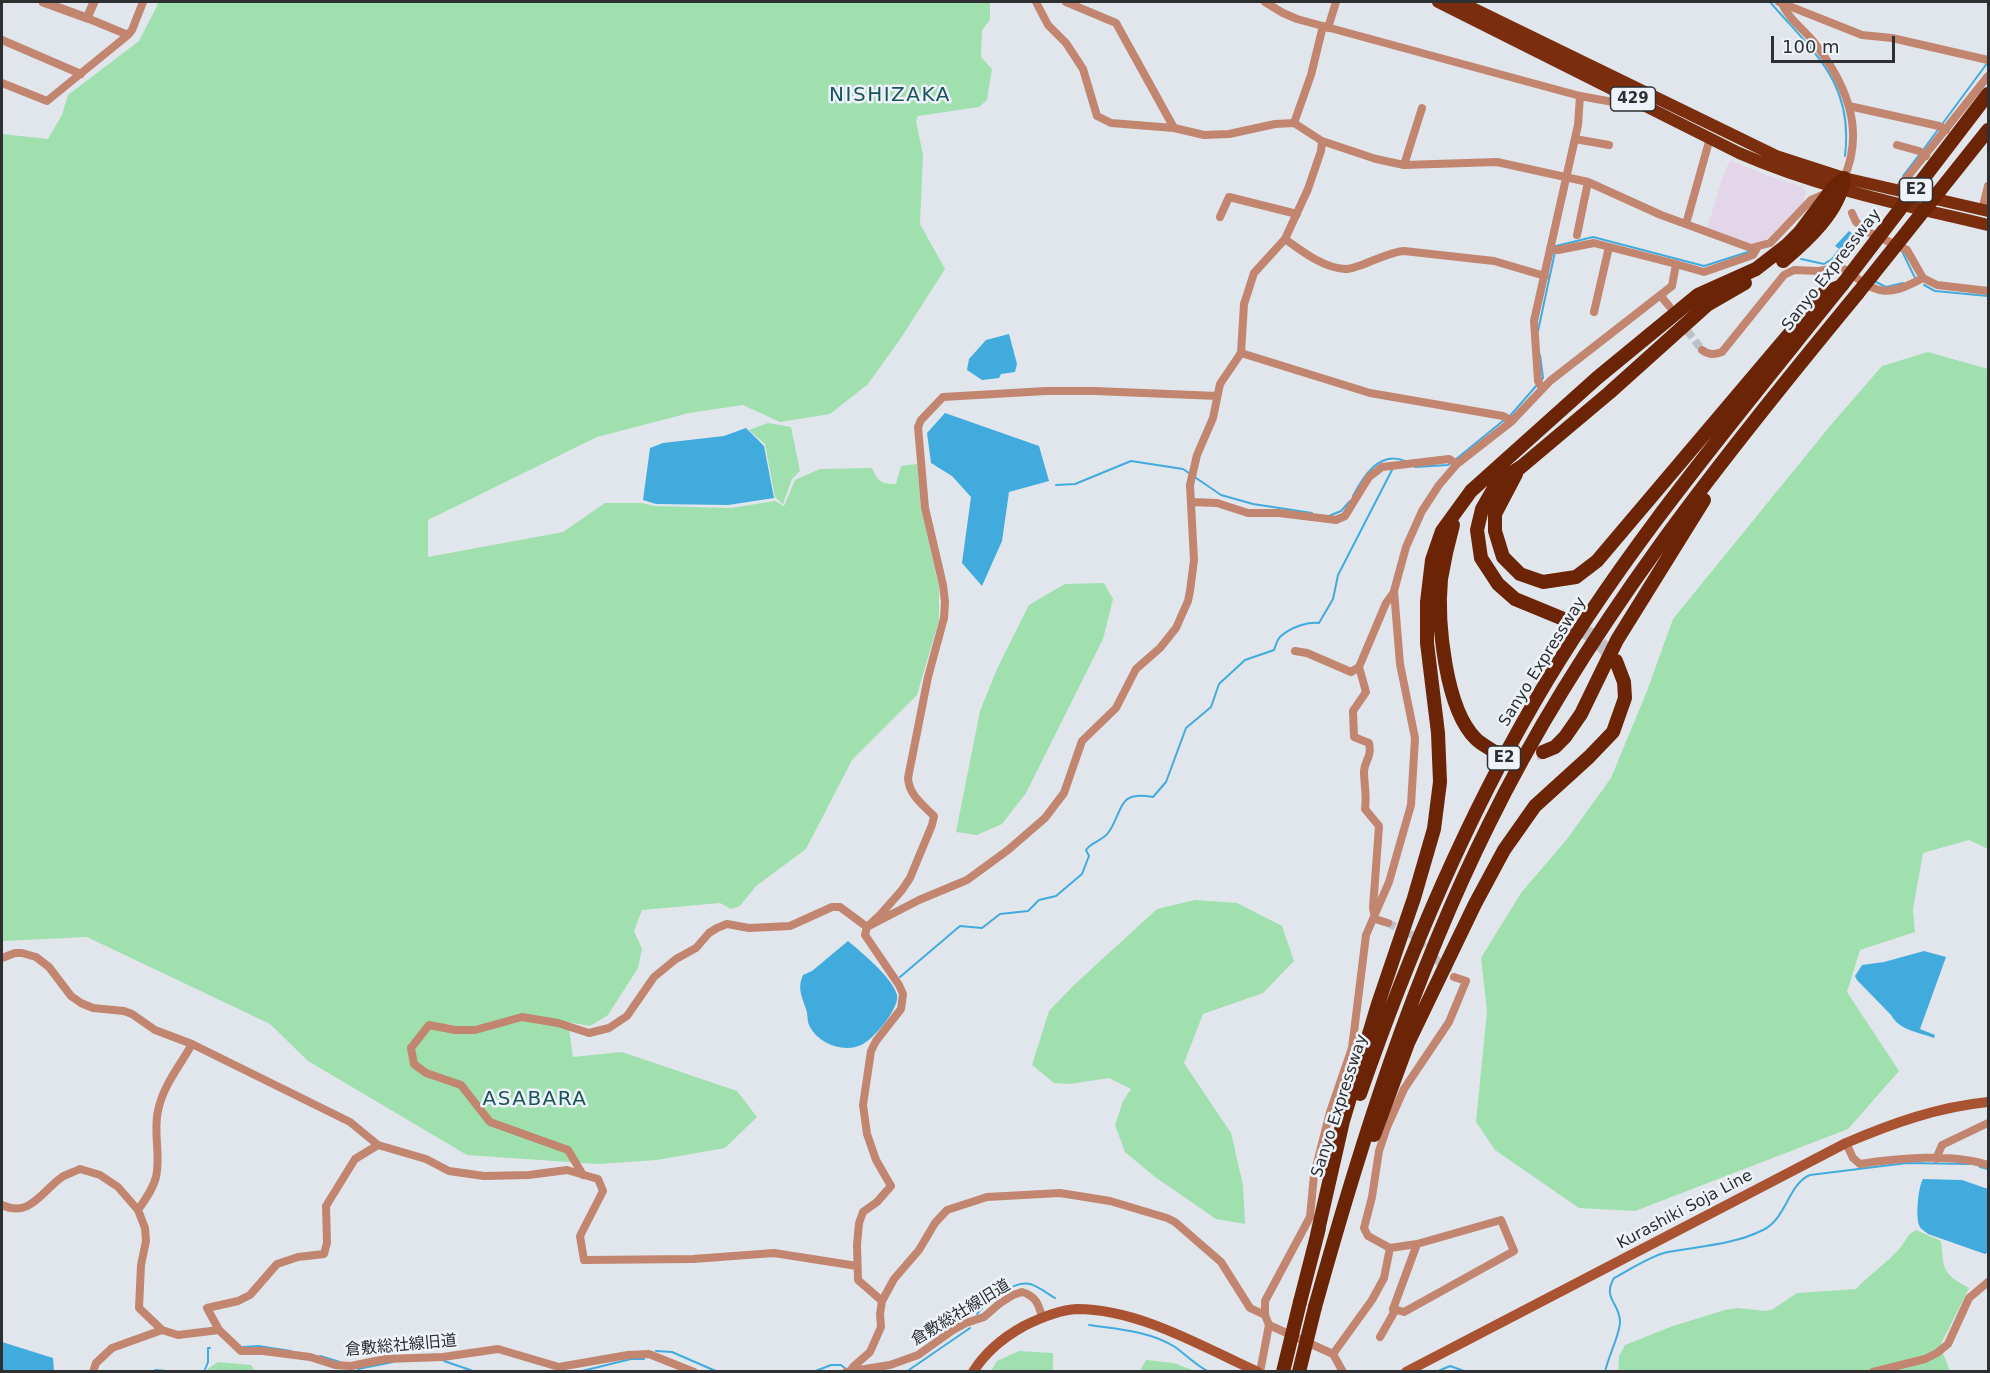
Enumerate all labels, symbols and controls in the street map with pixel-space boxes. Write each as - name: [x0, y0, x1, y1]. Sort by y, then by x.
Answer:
- scale bar: [1774, 24, 1898, 62]
- text: 100 m: [1782, 36, 1840, 57]
- district label: NISHIZAKA: [829, 84, 951, 108]
- road number: 429: [1610, 87, 1656, 111]
- road number: E2: [1900, 178, 1932, 202]
- street label: Sanyo Expressway: [1778, 205, 1886, 335]
- street label: Sanyo Expressway: [1495, 594, 1591, 730]
- road number: E2: [1488, 746, 1520, 770]
- street label: Sanyo Expressway: [1308, 1032, 1372, 1180]
- district label: ASABARA: [482, 1088, 588, 1112]
- street label: Kurashiki Soja Line: [1614, 1166, 1756, 1254]
- street label: 倉敷総社線旧道: [908, 1276, 1014, 1350]
- street label: 倉敷総社線旧道: [344, 1332, 458, 1360]

